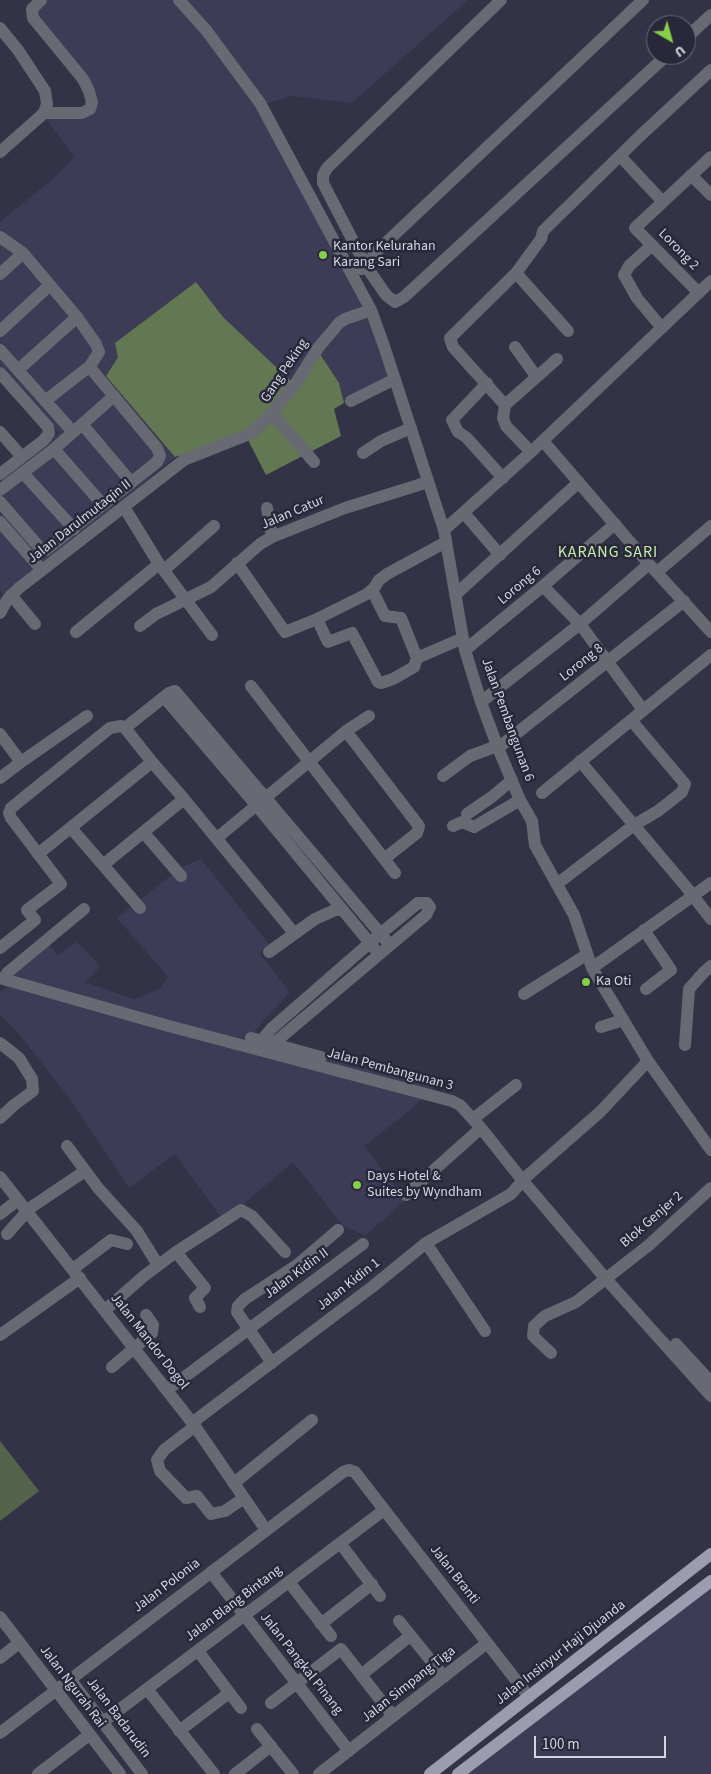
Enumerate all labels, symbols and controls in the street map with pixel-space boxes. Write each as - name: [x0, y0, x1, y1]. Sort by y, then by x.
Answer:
- north arrow: [646, 15, 696, 65]
- text: U: [670, 40, 689, 62]
- street label: Lorong 2: [654, 226, 702, 274]
- place label: Kantor Kelurahan Karang Sari: [333, 239, 436, 272]
- marker: Kantor Kelurahan Karang Sari: [317, 249, 329, 261]
- street label: Gang Peking: [258, 336, 312, 406]
- street label: Jalan Darulmutaqin II: [25, 477, 135, 567]
- street label: Jalan Catur: [259, 492, 327, 534]
- district label: KARANG SARI: [556, 543, 660, 563]
- street label: Lorong 6: [495, 563, 545, 609]
- street label: Lorong 8: [557, 640, 607, 686]
- street label: Jalan Pembangunan 6: [477, 656, 537, 784]
- place label: Ka Oti: [596, 974, 631, 990]
- marker: Ka Oti: [580, 976, 592, 988]
- street label: Jalan Pembangunan 3: [325, 1045, 455, 1095]
- place label: Days Hotel & Suites by Wyndham: [367, 1169, 482, 1202]
- marker: Days Hotel & Suites by Wyndham: [351, 1179, 363, 1191]
- street label: Blok Genjer 2: [617, 1188, 687, 1252]
- street label: Jalan Kidin II: [262, 1245, 332, 1303]
- street label: Jalan Kidin 1: [314, 1255, 384, 1315]
- street label: Jalan Mandor Dogol: [106, 1291, 192, 1393]
- street label: Jalan Branti: [426, 1542, 482, 1608]
- street label: Jalan Polonia: [130, 1555, 204, 1617]
- street label: Jalan Blang Bintang: [182, 1562, 286, 1646]
- street label: Jalan Insinyur Haji Djuanda: [493, 1597, 629, 1709]
- street label: Jalan Pangkal Pinang: [256, 1610, 346, 1718]
- street label: Jalan Ngurah Rai: [36, 1642, 108, 1732]
- street label: Jalan Simpang Tiga: [359, 1643, 459, 1727]
- street label: Jalan Badarudin: [82, 1674, 154, 1762]
- scale bar: [536, 1726, 668, 1758]
- text: 100 m: [542, 1734, 580, 1755]

